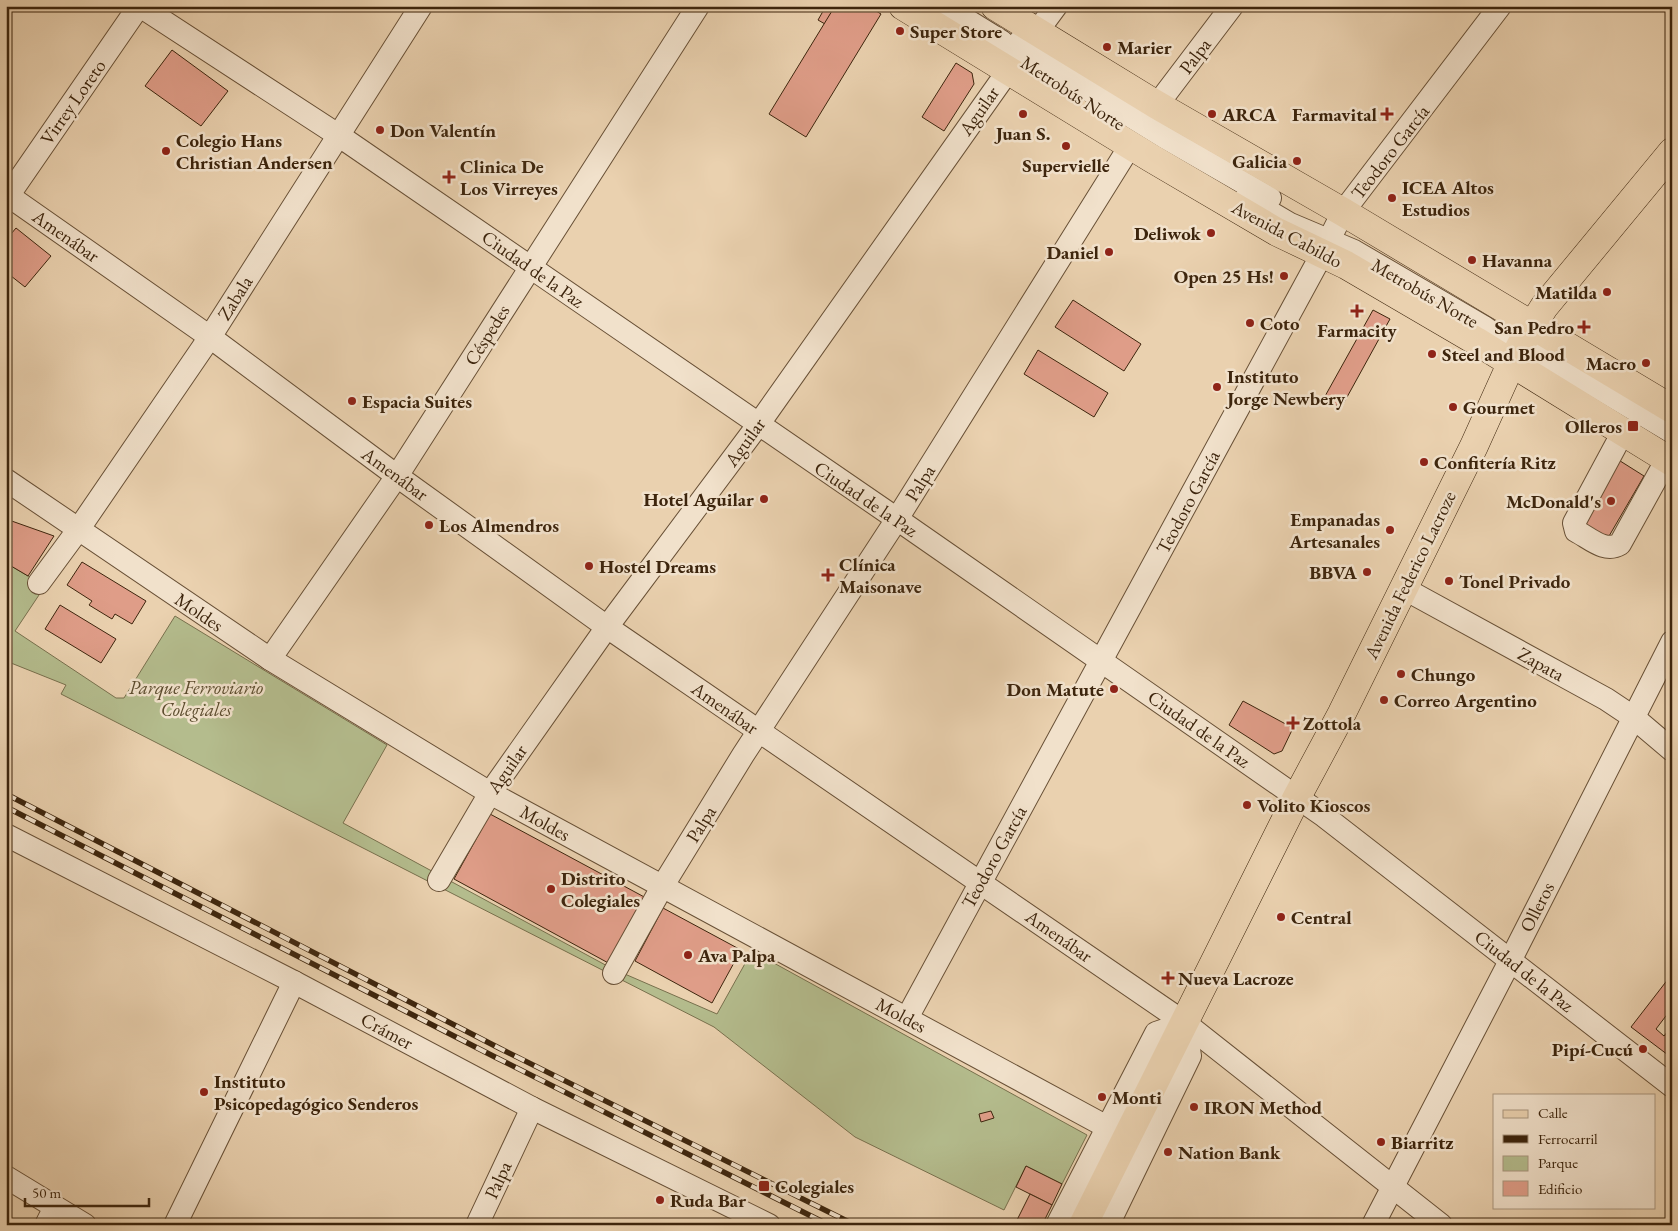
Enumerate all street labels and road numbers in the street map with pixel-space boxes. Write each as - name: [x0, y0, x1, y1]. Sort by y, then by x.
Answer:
- street label: Palpa: [1173, 33, 1217, 79]
- street label: Metrobús Norte: [1016, 50, 1130, 136]
- street label: Virrey Loreto: [34, 54, 112, 150]
- street label: Aguilar: [953, 81, 1005, 141]
- street label: Teodoro García: [1345, 99, 1435, 204]
- street label: Avenida Cabildo: [1226, 194, 1347, 274]
- street label: Amenábar: [27, 203, 105, 268]
- street label: Ciudad de la Paz: [477, 225, 590, 314]
- street label: Metrobús Norte: [1367, 252, 1483, 334]
- street label: Zabala: [212, 271, 259, 325]
- street label: Céspedes: [459, 300, 515, 370]
- street label: Aguilar: [718, 412, 772, 472]
- street label: Amenábar: [356, 441, 434, 507]
- street label: Teodoro García: [1150, 446, 1226, 558]
- street label: Ciudad de la Paz: [810, 455, 923, 543]
- street label: Palpa: [899, 460, 941, 506]
- street label: Avenida Federico Lacroze: [1358, 487, 1462, 664]
- street label: Moldes: [170, 587, 228, 637]
- street label: Zapata: [1513, 641, 1569, 687]
- street label: Amenábar: [686, 675, 764, 740]
- street label: Ciudad de la Paz: [1143, 685, 1256, 774]
- street label: Aguilar: [481, 739, 533, 799]
- street label: Moldes: [516, 799, 574, 847]
- street label: Palpa: [680, 801, 722, 847]
- street label: Teodoro García: [956, 801, 1033, 913]
- street label: Olleros: [1514, 878, 1560, 936]
- street label: Amenábar: [1020, 903, 1098, 968]
- street label: Ciudad de la Paz: [1469, 924, 1579, 1018]
- street label: Moldes: [871, 991, 931, 1039]
- street label: Crámer: [356, 1007, 418, 1055]
- street label: Palpa: [478, 1157, 518, 1203]

